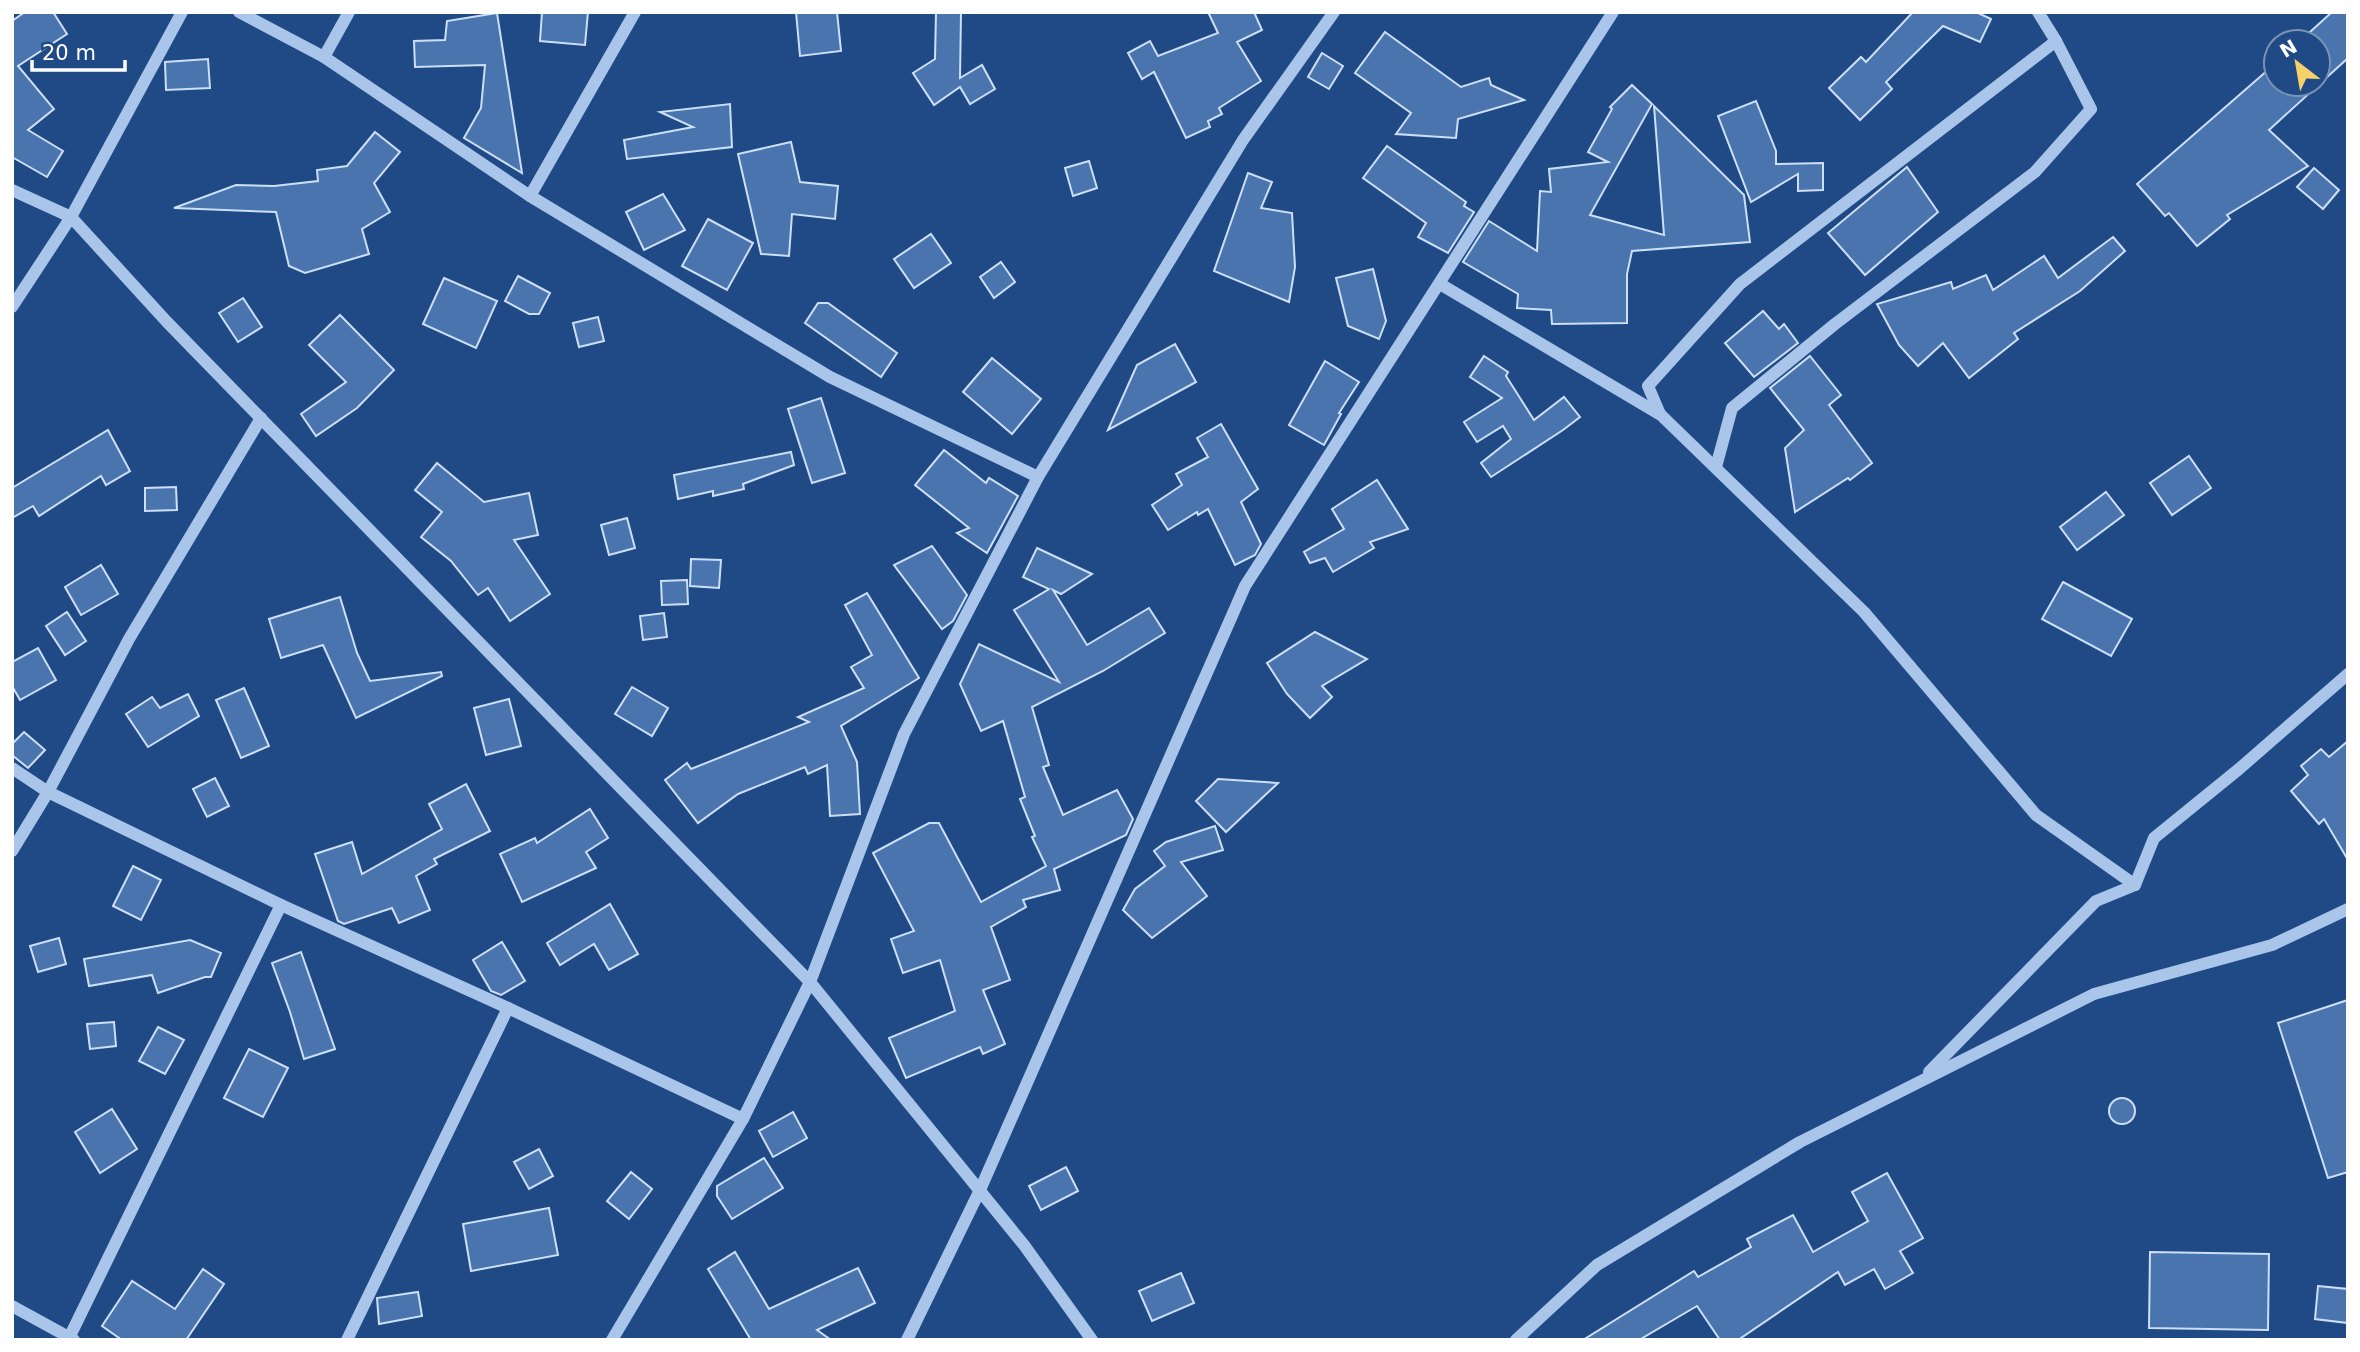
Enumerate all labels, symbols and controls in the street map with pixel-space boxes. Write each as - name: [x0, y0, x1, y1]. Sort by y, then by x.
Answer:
- scale bar: [32, 28, 124, 72]
- north arrow: [2262, 28, 2332, 98]
- text: N: [2276, 35, 2301, 62]
- text: 20 m: [42, 41, 96, 65]

